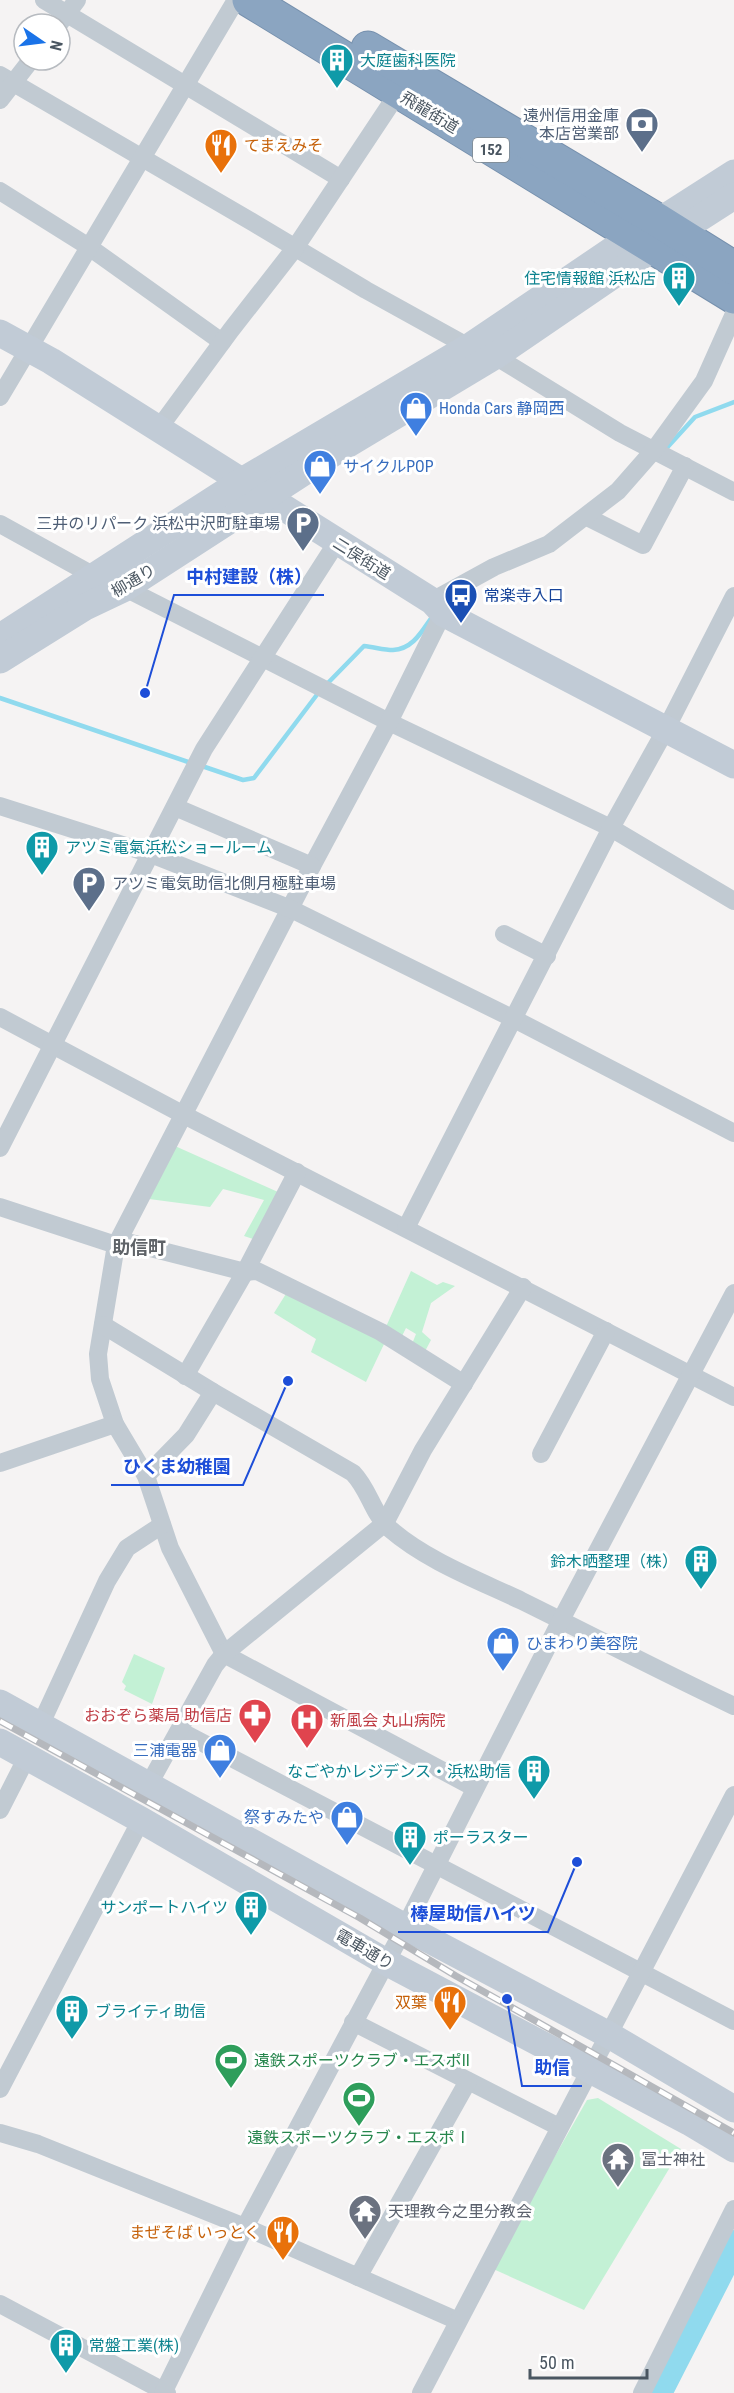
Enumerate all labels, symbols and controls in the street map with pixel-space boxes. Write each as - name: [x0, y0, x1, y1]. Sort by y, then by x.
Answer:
- north arrow: [12, 12, 72, 72]
- text: N: [46, 38, 66, 53]
- building icon: 大庭歯科医院: [319, 42, 355, 89]
- place label: 大庭歯科医院: [360, 51, 456, 70]
- street label: 飛龍街道: [397, 88, 462, 137]
- place label: 遠州信用金庫 本店営業部: [523, 106, 619, 143]
- bank icon: 遠州信用金庫 本店営業部: [624, 106, 660, 153]
- restaurant icon: てまえみそ: [203, 127, 239, 174]
- place label: てまえみそ: [244, 136, 323, 155]
- road number: 152: [473, 138, 509, 162]
- building icon: 住宅情報館 浜松店: [661, 260, 697, 307]
- place label: 住宅情報館 浜松店: [524, 269, 656, 288]
- shop icon: Honda Cars 静岡西: [398, 390, 434, 437]
- place label: Honda Cars 静岡西: [439, 399, 565, 418]
- shop icon: サイクルPOP: [302, 448, 338, 495]
- place label: サイクルPOP: [343, 457, 434, 476]
- parking icon: 三井のリパーク 浜松中沢町駐車場: [285, 505, 321, 552]
- place label: 三井のリパーク 浜松中沢町駐車場: [36, 514, 280, 533]
- street label: 二俣街道: [330, 533, 394, 583]
- callout: 中村建設（株）: [174, 559, 324, 595]
- street label: 柳通り: [108, 560, 159, 601]
- text: 中村建設（株）: [186, 566, 312, 587]
- bus stop icon: 常楽寺入口: [443, 577, 479, 624]
- place label: 常楽寺入口: [484, 586, 564, 605]
- building icon: アツミ電氣浜松ショールーム: [24, 829, 60, 876]
- place label: アツミ電氣浜松ショールーム: [65, 838, 273, 857]
- parking icon: アツミ電気助信北側月極駐車場: [71, 865, 107, 912]
- place label: アツミ電気助信北側月極駐車場: [112, 874, 336, 893]
- district label: 助信町: [112, 1237, 166, 1258]
- callout: ひくま幼稚園: [111, 1449, 243, 1485]
- text: ひくま幼稚園: [123, 1456, 231, 1477]
- building icon: 鈴木晒整理（株）: [683, 1543, 719, 1590]
- place label: 鈴木晒整理（株）: [550, 1552, 678, 1571]
- shop icon: ひまわり美容院: [485, 1625, 521, 1672]
- place label: ひまわり美容院: [526, 1634, 638, 1653]
- pharmacy icon: おおぞら薬局 助信店: [237, 1697, 273, 1744]
- hospital icon: 新風会 丸山病院: [289, 1702, 325, 1749]
- place label: おおぞら薬局 助信店: [84, 1706, 232, 1725]
- place label: 新風会 丸山病院: [330, 1711, 446, 1730]
- shop icon: 三浦電器: [202, 1732, 238, 1779]
- place label: 三浦電器: [133, 1741, 197, 1760]
- building icon: なごやかレジデンス・浜松助信: [516, 1753, 552, 1800]
- place label: なごやかレジデンス・浜松助信: [287, 1762, 511, 1781]
- shop icon: 祭すみたや: [329, 1799, 365, 1846]
- place label: 祭すみたや: [244, 1808, 324, 1827]
- building icon: ポーラスター: [392, 1819, 428, 1866]
- place label: ポーラスター: [433, 1828, 529, 1847]
- building icon: サンポートハイツ: [233, 1889, 269, 1936]
- callout: 棒屋助信ハイツ: [398, 1896, 548, 1932]
- place label: サンポートハイツ: [100, 1898, 228, 1917]
- text: 棒屋助信ハイツ: [410, 1903, 536, 1924]
- street label: 電車通り: [332, 1925, 397, 1974]
- restaurant icon: 双葉: [432, 1984, 468, 2031]
- building icon: ブライティ助信: [54, 1993, 90, 2040]
- place label: 双葉: [395, 1993, 427, 2012]
- place label: ブライティ助信: [95, 2002, 206, 2021]
- sports icon: 遠鉄スポーツクラブ・エスポII: [213, 2042, 249, 2089]
- callout: 助信: [522, 2050, 582, 2086]
- place label: 遠鉄スポーツクラブ・エスポII: [254, 2051, 470, 2070]
- text: 助信: [534, 2057, 570, 2078]
- sports icon: 遠鉄スポーツクラブ・エスポⅠ: [341, 2080, 377, 2127]
- place label: 遠鉄スポーツクラブ・エスポⅠ: [247, 2128, 471, 2147]
- temple icon: 冨士神社: [600, 2141, 636, 2188]
- place label: 冨士神社: [641, 2150, 705, 2169]
- temple icon: 天理教今之里分教会: [347, 2193, 383, 2240]
- place label: 天理教今之里分教会: [388, 2202, 532, 2221]
- restaurant icon: まぜそば いっとく: [265, 2214, 301, 2261]
- place label: まぜそば いっとく: [129, 2223, 260, 2242]
- building icon: 常盤工業(株): [48, 2327, 84, 2374]
- place label: 常盤工業(株): [89, 2336, 179, 2355]
- scale bar: [530, 2342, 647, 2380]
- text: 50 m: [539, 2352, 574, 2373]

